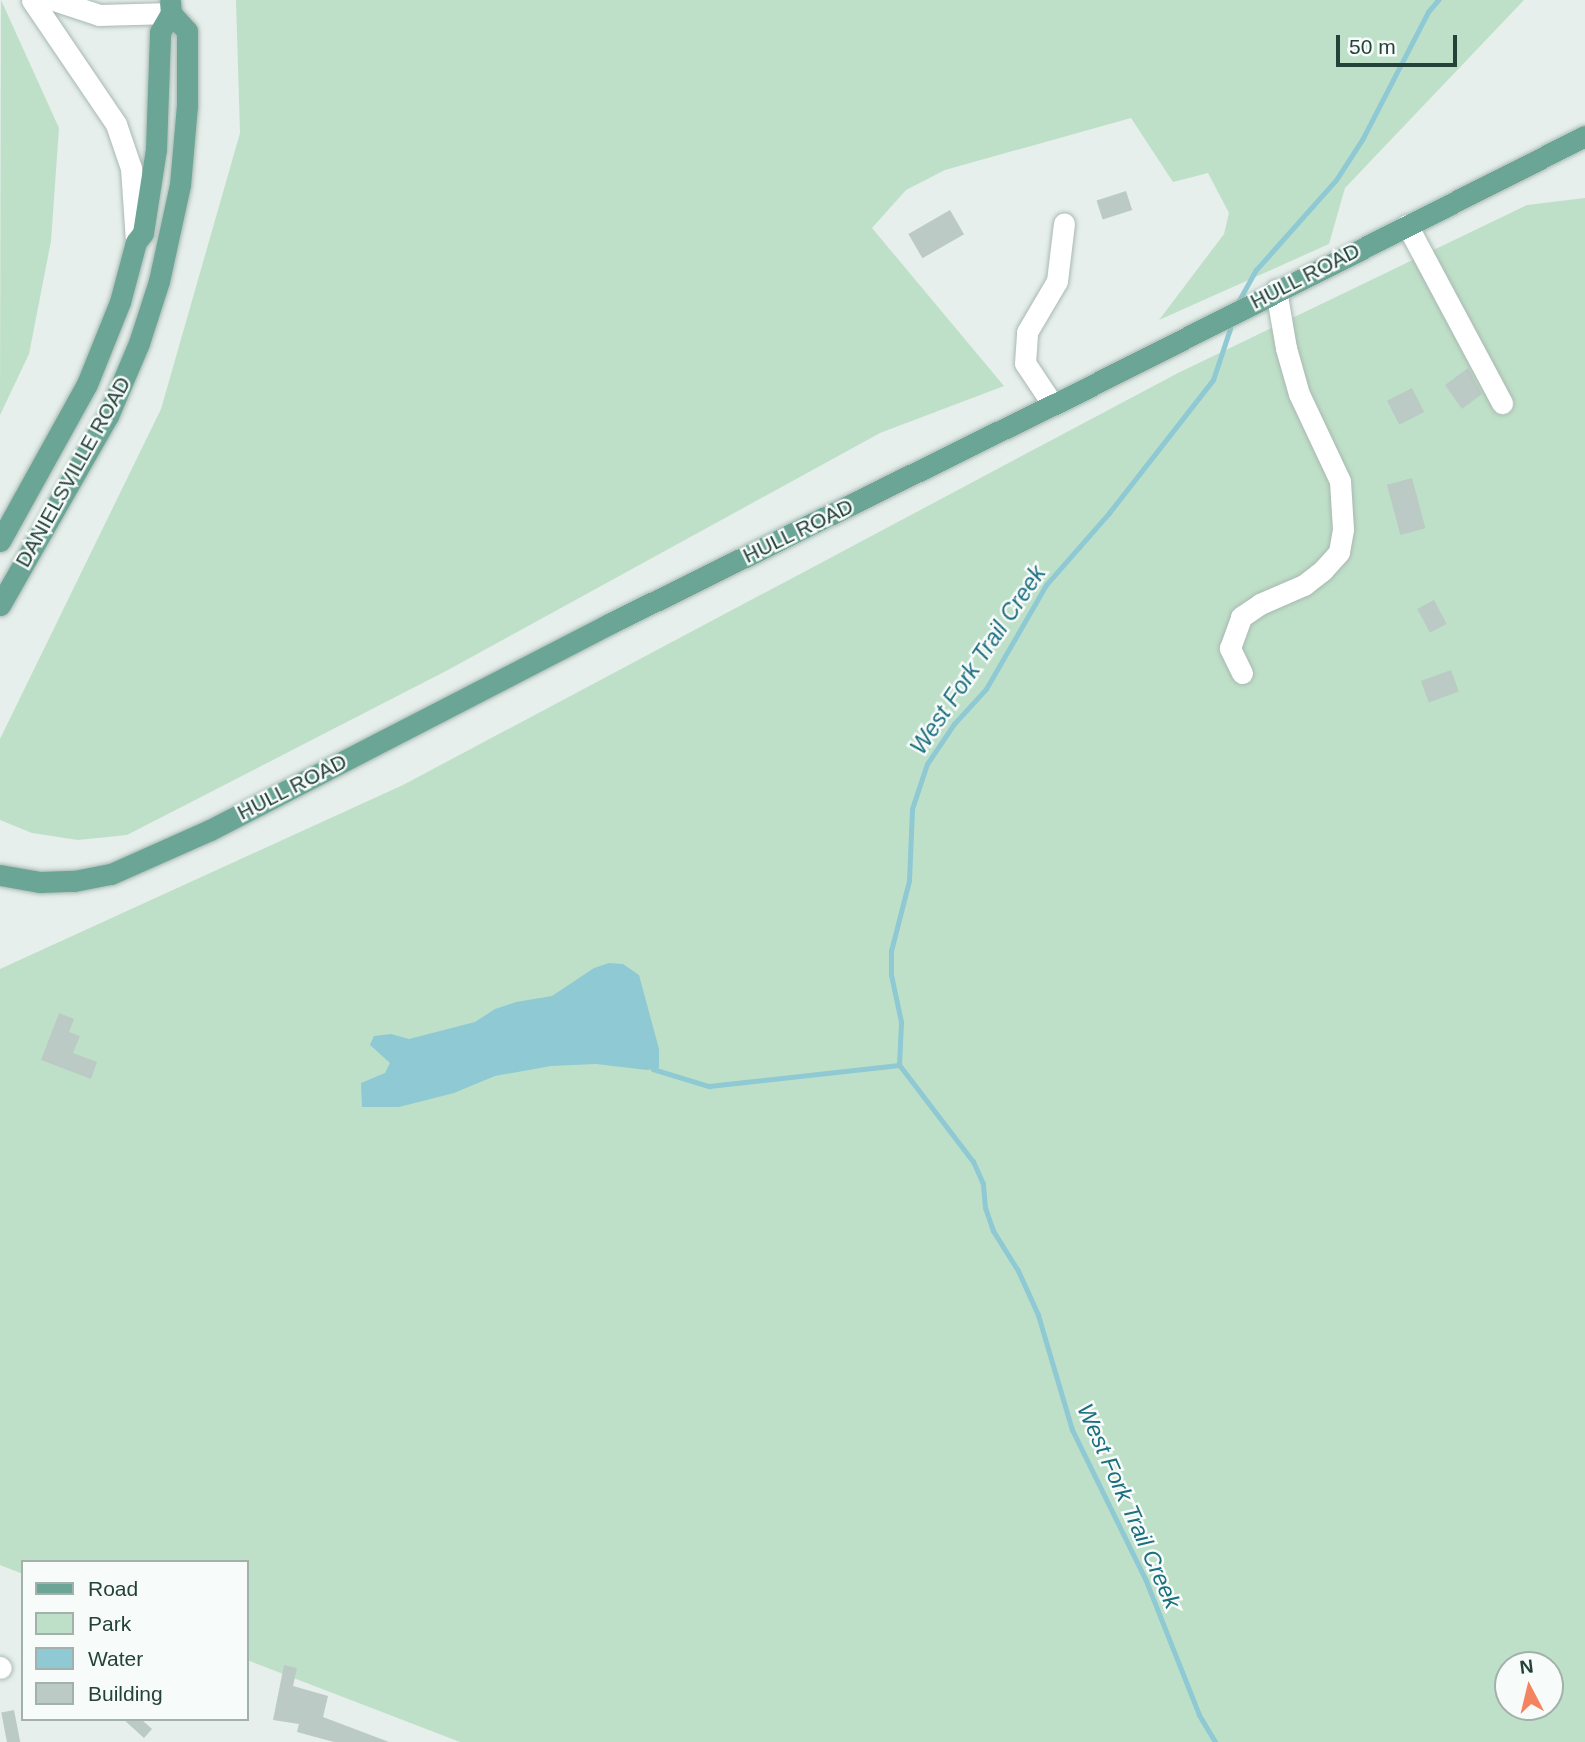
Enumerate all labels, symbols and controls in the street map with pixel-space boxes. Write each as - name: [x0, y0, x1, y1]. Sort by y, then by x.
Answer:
- scale bar: [1340, 21, 1461, 65]
- text: 50 m: [1349, 35, 1396, 58]
- street label: HULL ROAD: [1246, 237, 1364, 315]
- street label: DANIELSVILLE ROAD: [10, 372, 136, 572]
- street label: HULL ROAD: [738, 493, 858, 569]
- water label: West Fork Trail Creek: [905, 560, 1051, 760]
- street label: HULL ROAD: [233, 748, 351, 826]
- water label: West Fork Trail Creek: [1071, 1399, 1187, 1613]
- legend: [21, 1560, 248, 1721]
- text: Road: [88, 1577, 138, 1600]
- text: Park: [88, 1612, 131, 1635]
- text: Water: [88, 1647, 143, 1670]
- north arrow: [1494, 1651, 1564, 1721]
- text: N: [1519, 1655, 1535, 1678]
- text: Building: [88, 1682, 163, 1705]

